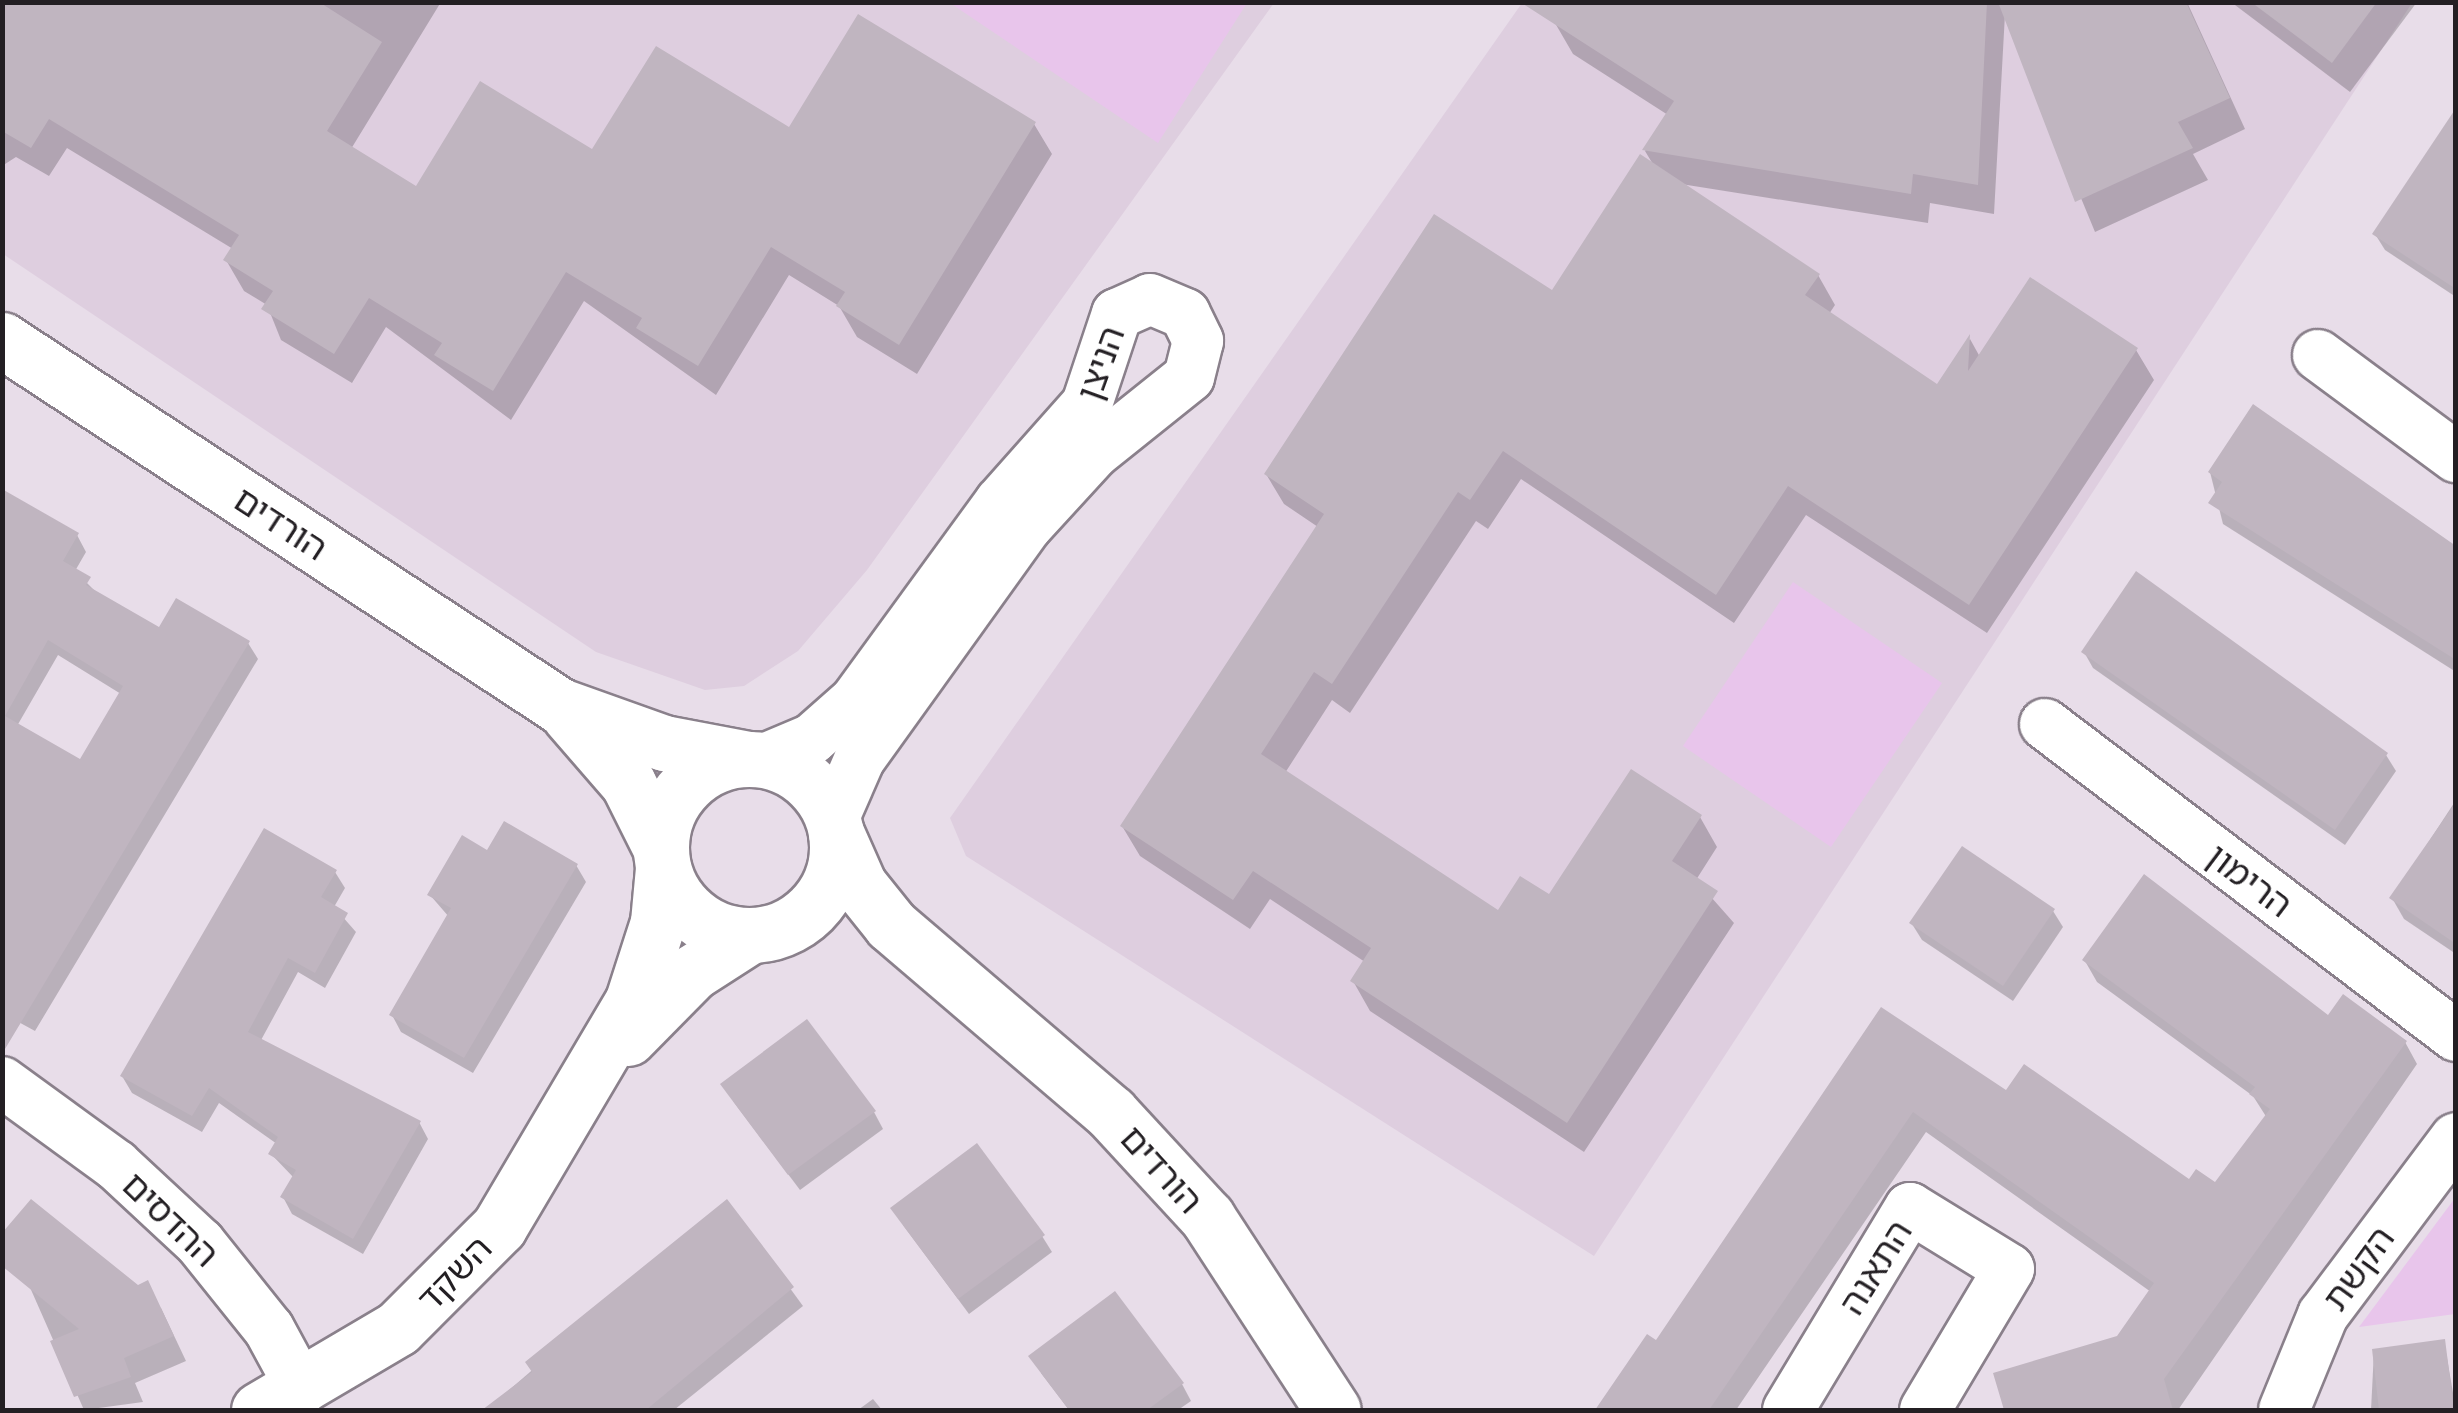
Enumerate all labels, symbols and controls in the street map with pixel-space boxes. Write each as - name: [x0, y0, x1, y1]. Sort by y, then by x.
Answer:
- street label: הניצן: [1067, 320, 1133, 406]
- street label: הורדים: [227, 477, 335, 569]
- street label: הרימון: [2199, 835, 2301, 925]
- street label: הורדים: [1112, 1117, 1212, 1221]
- street label: ההדסים: [114, 1163, 228, 1275]
- street label: התאנה: [1830, 1212, 1920, 1322]
- street label: הקשת: [2314, 1218, 2402, 1318]
- street label: השקד: [408, 1227, 500, 1319]

